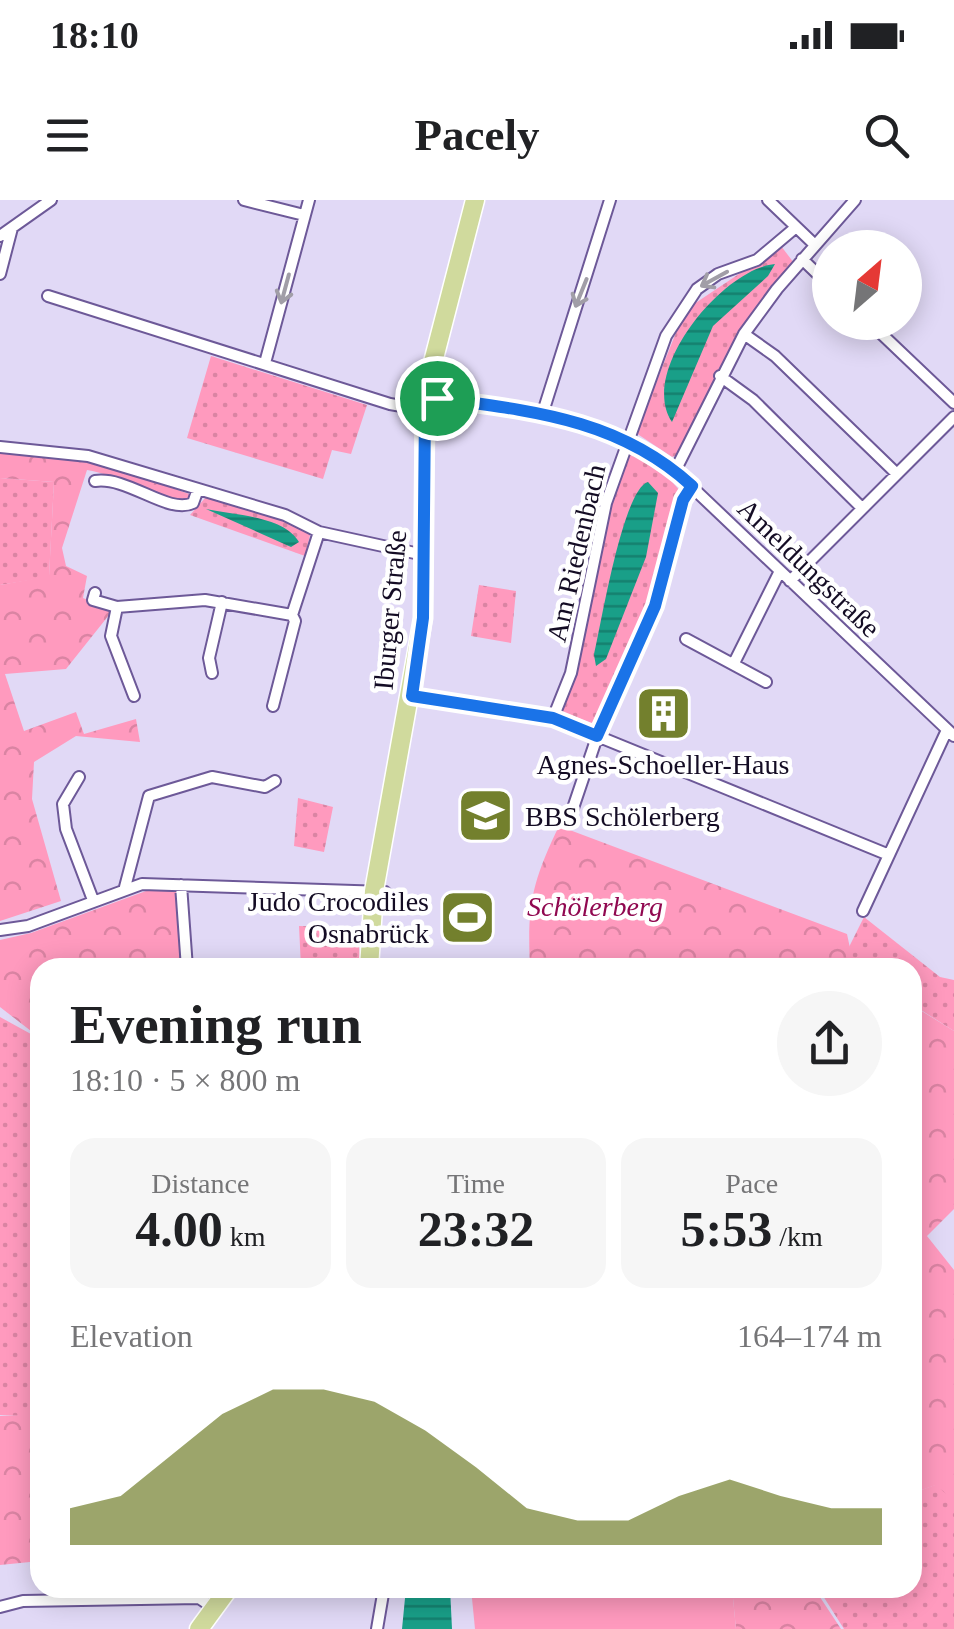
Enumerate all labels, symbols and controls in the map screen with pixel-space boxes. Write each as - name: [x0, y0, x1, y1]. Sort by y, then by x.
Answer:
- text: 18:10: [50, 14, 139, 56]
- icon: menu: [40, 108, 95, 163]
- icon: search: [859, 108, 914, 163]
- text: Pacely: [415, 110, 539, 160]
- north arrow: [812, 230, 922, 340]
- map controls: [812, 230, 922, 340]
- one-way arrow: [700, 270, 729, 289]
- one-way arrow: [274, 273, 293, 304]
- one-way arrow: [571, 277, 589, 308]
- pin: [395, 356, 480, 441]
- icon: arrive: [410, 371, 465, 426]
- street label: Am Riedenbach: [541, 461, 611, 645]
- street label: Ameldungstraße: [732, 493, 886, 643]
- street label: Iburger Straße: [368, 529, 412, 691]
- building icon: Agnes-Schoeller-Haus: [633, 683, 693, 743]
- place label: Agnes-Schoeller-Haus: [537, 749, 789, 780]
- school or university icon: BBS Schölerberg: [456, 786, 516, 846]
- place label: BBS Schölerberg: [525, 801, 720, 832]
- place label: Judo Crocodiles Osnabrück: [248, 886, 429, 949]
- sports icon: Judo Crocodiles Osnabrück: [438, 887, 498, 947]
- park label: Schölerberg: [527, 891, 663, 922]
- button: share: [777, 991, 882, 1096]
- text: Evening run: [70, 994, 362, 1055]
- text: 18:10 · 5 × 800 m: [70, 1062, 300, 1098]
- text: Distance: [151, 1168, 249, 1199]
- text: Time: [447, 1168, 505, 1199]
- text: Pace: [725, 1168, 778, 1199]
- text: 4.00: [135, 1201, 223, 1257]
- text: 23:32: [418, 1201, 534, 1257]
- text: 5:53: [681, 1201, 772, 1257]
- text: km: [223, 1221, 265, 1252]
- text: /km: [772, 1221, 823, 1252]
- text: Elevation: [70, 1318, 193, 1354]
- text: 164–174 m: [737, 1318, 882, 1354]

